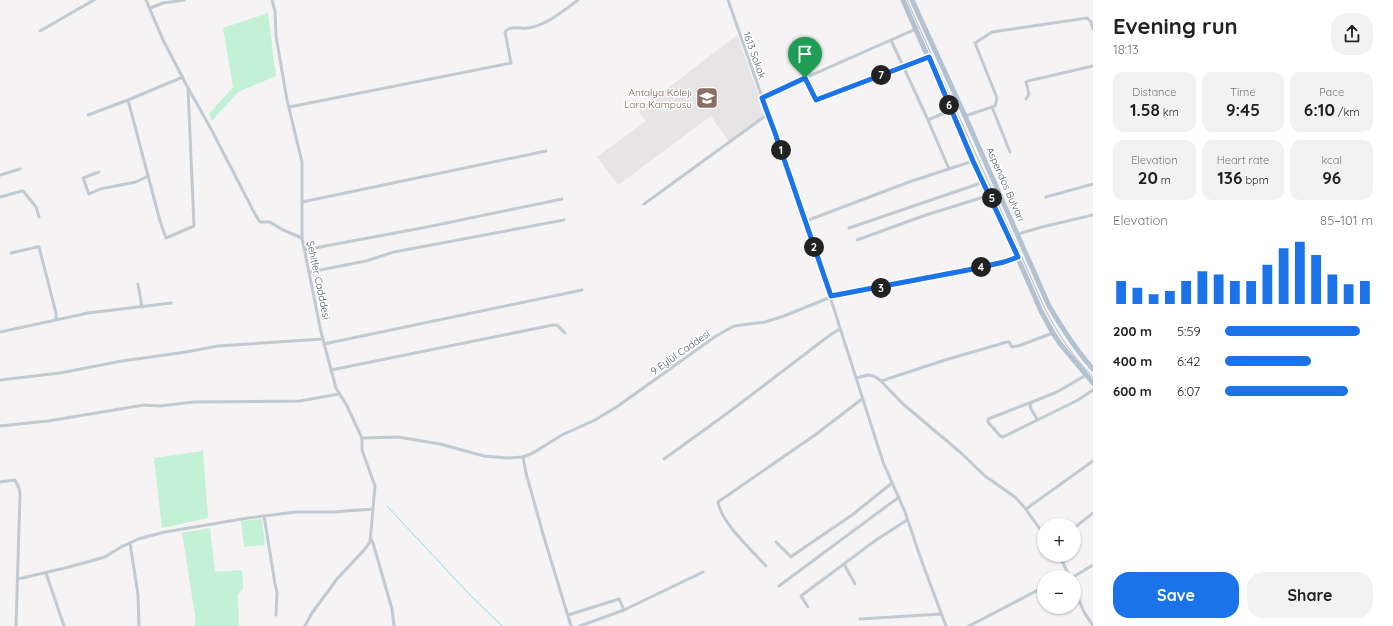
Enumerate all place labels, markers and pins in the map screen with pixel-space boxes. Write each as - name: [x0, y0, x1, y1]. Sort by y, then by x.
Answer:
- pin: [788, 37, 822, 78]
- pin: 7: [871, 65, 891, 85]
- school or university icon: Antalya Koleji Lara Kampusu: [694, 85, 720, 111]
- place label: Antalya Koleji Lara Kampusu: [624, 86, 692, 111]
- pin: 6: [939, 95, 959, 115]
- pin: 1: [771, 140, 791, 160]
- pin: 5: [982, 188, 1002, 208]
- pin: 2: [804, 237, 824, 257]
- pin: 4: [971, 257, 991, 277]
- pin: 3: [871, 278, 891, 298]

